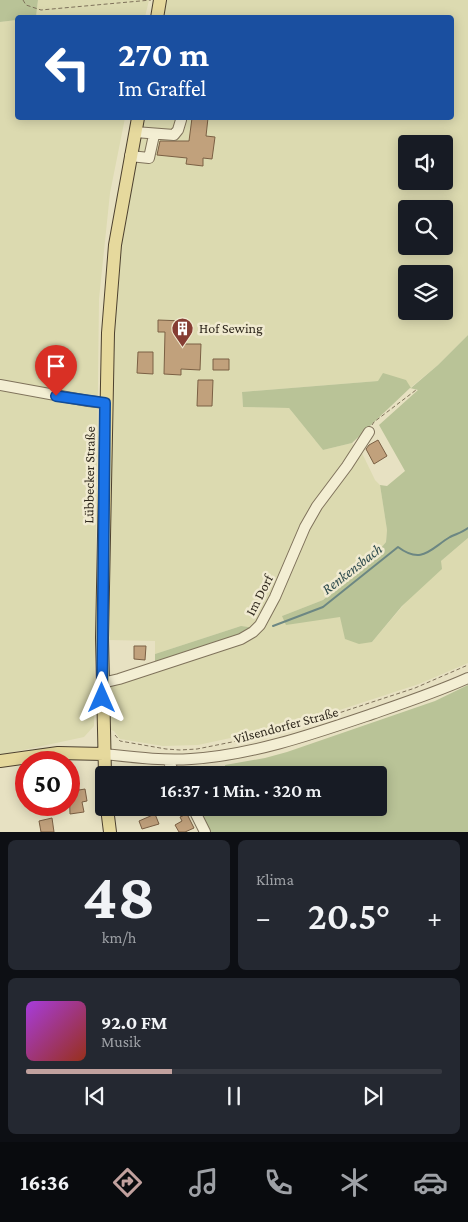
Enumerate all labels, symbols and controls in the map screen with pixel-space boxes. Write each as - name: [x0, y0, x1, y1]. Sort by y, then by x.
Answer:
- icon: left: [35, 35, 100, 100]
- text: 270 m: [118, 35, 209, 74]
- text: Im Graffel: [118, 76, 206, 101]
- map controls: [398, 135, 453, 320]
- button: sound: [398, 135, 453, 190]
- button: search: [398, 200, 453, 255]
- button: layers: [398, 265, 453, 320]
- building icon: Hof Sewing: [171, 316, 195, 347]
- place label: Hof Sewing: [199, 320, 263, 336]
- pin: [35, 345, 77, 396]
- icon: arrive: [42, 352, 70, 380]
- street label: Lübbecker Straße: [80, 426, 98, 524]
- water label: Renkensbach: [319, 541, 385, 597]
- street label: Im Dorf: [242, 571, 276, 618]
- position arrow: [75, 671, 127, 723]
- street label: Vilsendorfer Straße: [232, 703, 340, 747]
- speed limit sign: 50: [15, 751, 80, 816]
- text: 16:37 · 1 Min. · 320 m: [160, 780, 322, 801]
- text: 48: [83, 860, 155, 932]
- text: Klima: [256, 871, 294, 888]
- text: 20.5°: [308, 895, 390, 937]
- text: −: [256, 902, 271, 933]
- text: +: [427, 902, 442, 933]
- text: km/h: [102, 929, 136, 946]
- text: 92.0 FM: [101, 1012, 167, 1033]
- text: Musik: [101, 1033, 141, 1050]
- icon: previous: [81, 1082, 109, 1110]
- icon: pause: [220, 1082, 248, 1110]
- icon: next: [359, 1082, 387, 1110]
- icon: directions: [110, 1165, 145, 1200]
- icon: music: [186, 1165, 221, 1200]
- icon: phone: [261, 1165, 296, 1200]
- icon: climate: [337, 1165, 372, 1200]
- icon: car: [413, 1165, 448, 1200]
- text: 16:36: [20, 1170, 69, 1195]

